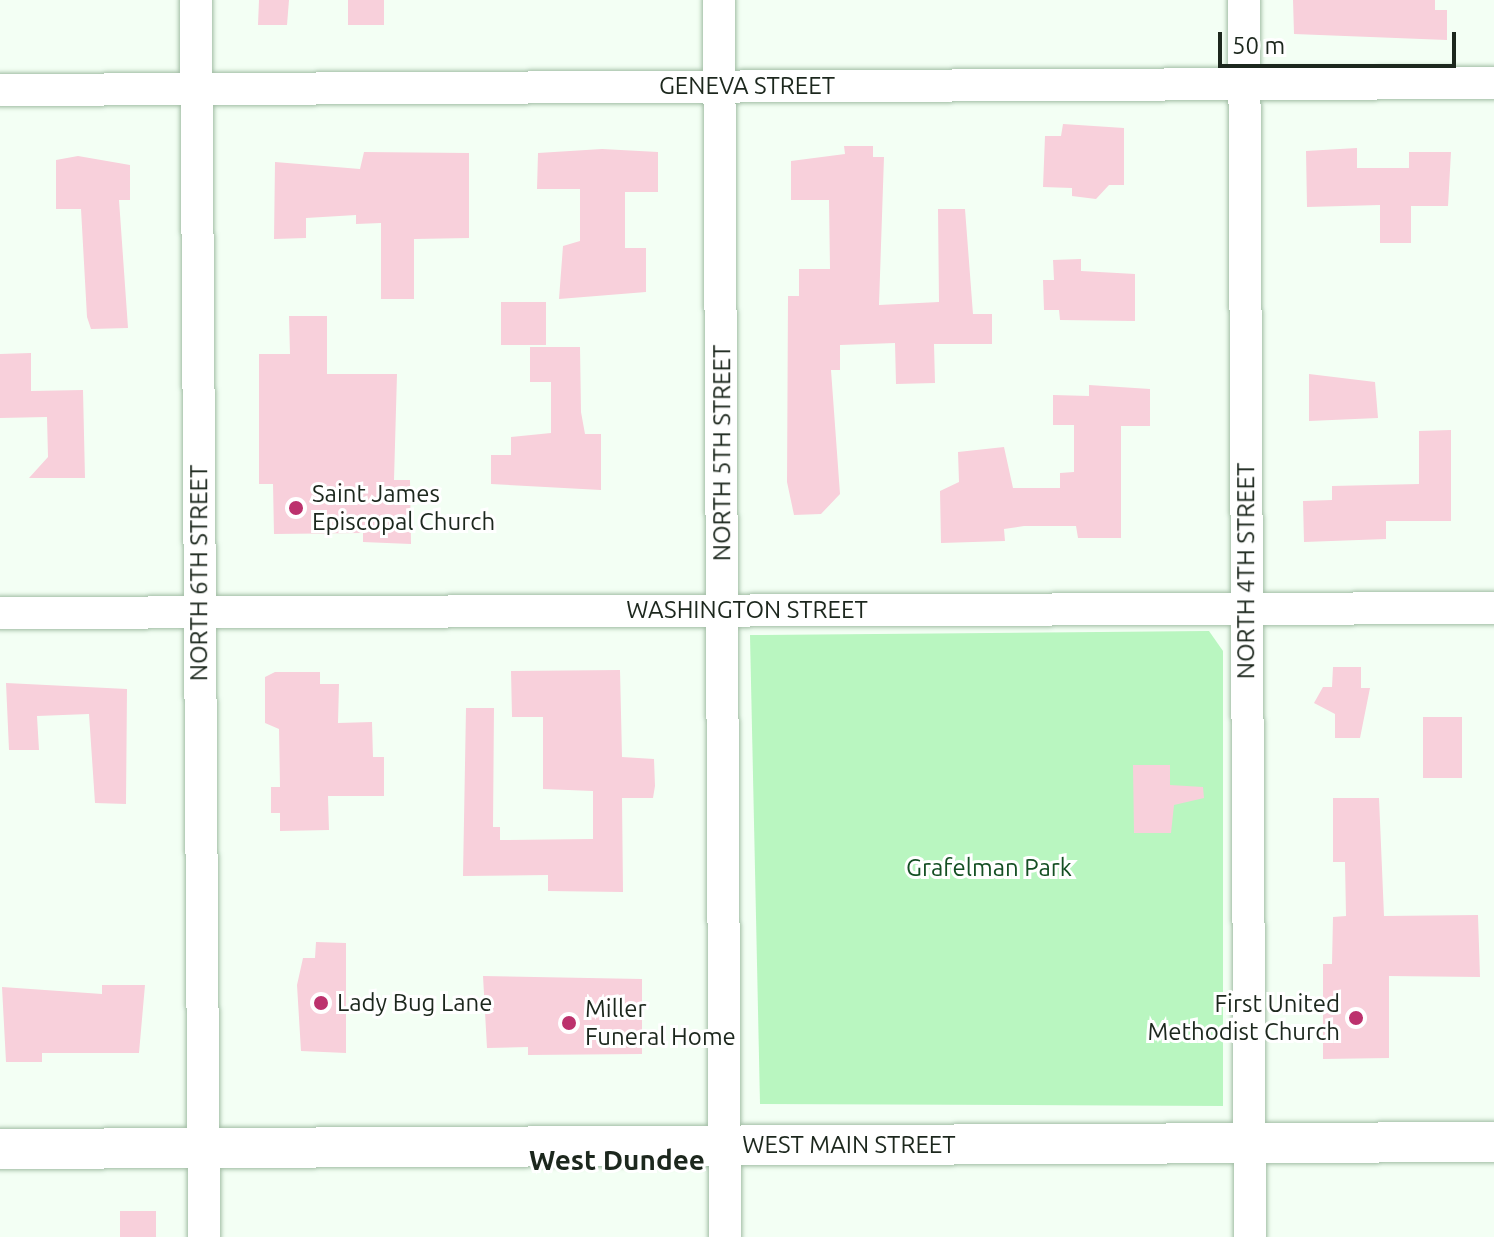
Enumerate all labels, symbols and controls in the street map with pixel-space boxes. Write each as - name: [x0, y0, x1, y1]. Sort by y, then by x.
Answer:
- scale bar: [1222, 16, 1460, 66]
- text: 50 m: [1232, 32, 1285, 59]
- street label: GENEVA STREET: [659, 72, 835, 100]
- street label: NORTH 5TH STREET: [708, 345, 736, 561]
- street label: NORTH 4TH STREET: [1232, 463, 1260, 679]
- street label: NORTH 6TH STREET: [185, 465, 213, 681]
- place label: Saint James Episcopal Church: [312, 480, 495, 536]
- marker: Saint James Episcopal Church: [287, 499, 305, 517]
- street label: WASHINGTON STREET: [626, 596, 868, 624]
- park label: Grafelman Park: [906, 854, 1072, 882]
- place label: Lady Bug Lane: [337, 989, 492, 1017]
- place label: First United Methodist Church: [1147, 990, 1340, 1046]
- marker: Lady Bug Lane: [312, 994, 330, 1012]
- place label: Miller Funeral Home: [585, 995, 736, 1051]
- marker: First United Methodist Church: [1347, 1009, 1365, 1027]
- marker: Miller Funeral Home: [560, 1014, 578, 1032]
- street label: WEST MAIN STREET: [742, 1131, 956, 1159]
- district label: West Dundee: [529, 1143, 705, 1177]

